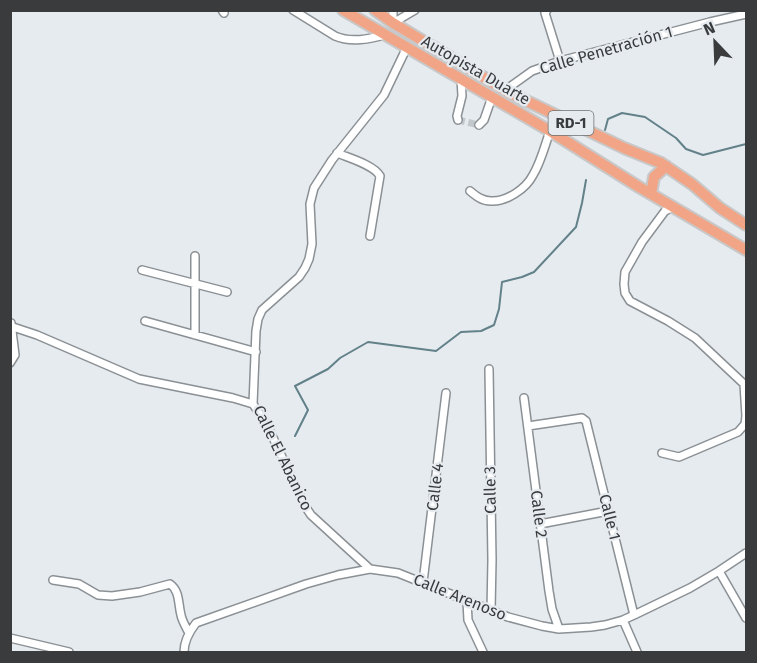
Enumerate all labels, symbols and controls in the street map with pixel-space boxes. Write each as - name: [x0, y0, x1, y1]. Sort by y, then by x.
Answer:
- north arrow: [685, 12, 745, 72]
- text: N: [701, 18, 718, 39]
- street label: Calle Penetración 1: [537, 22, 675, 78]
- street label: Autopista Duarte: [418, 31, 534, 109]
- road number: RD-1: [548, 111, 594, 135]
- street label: Calle El Abanico: [249, 402, 317, 514]
- street label: Calle 4: [423, 461, 447, 512]
- street label: Calle 3: [480, 466, 500, 514]
- street label: Calle 2: [527, 489, 551, 539]
- street label: Calle 1: [595, 492, 625, 542]
- street label: Calle Arenoso: [411, 570, 509, 624]

